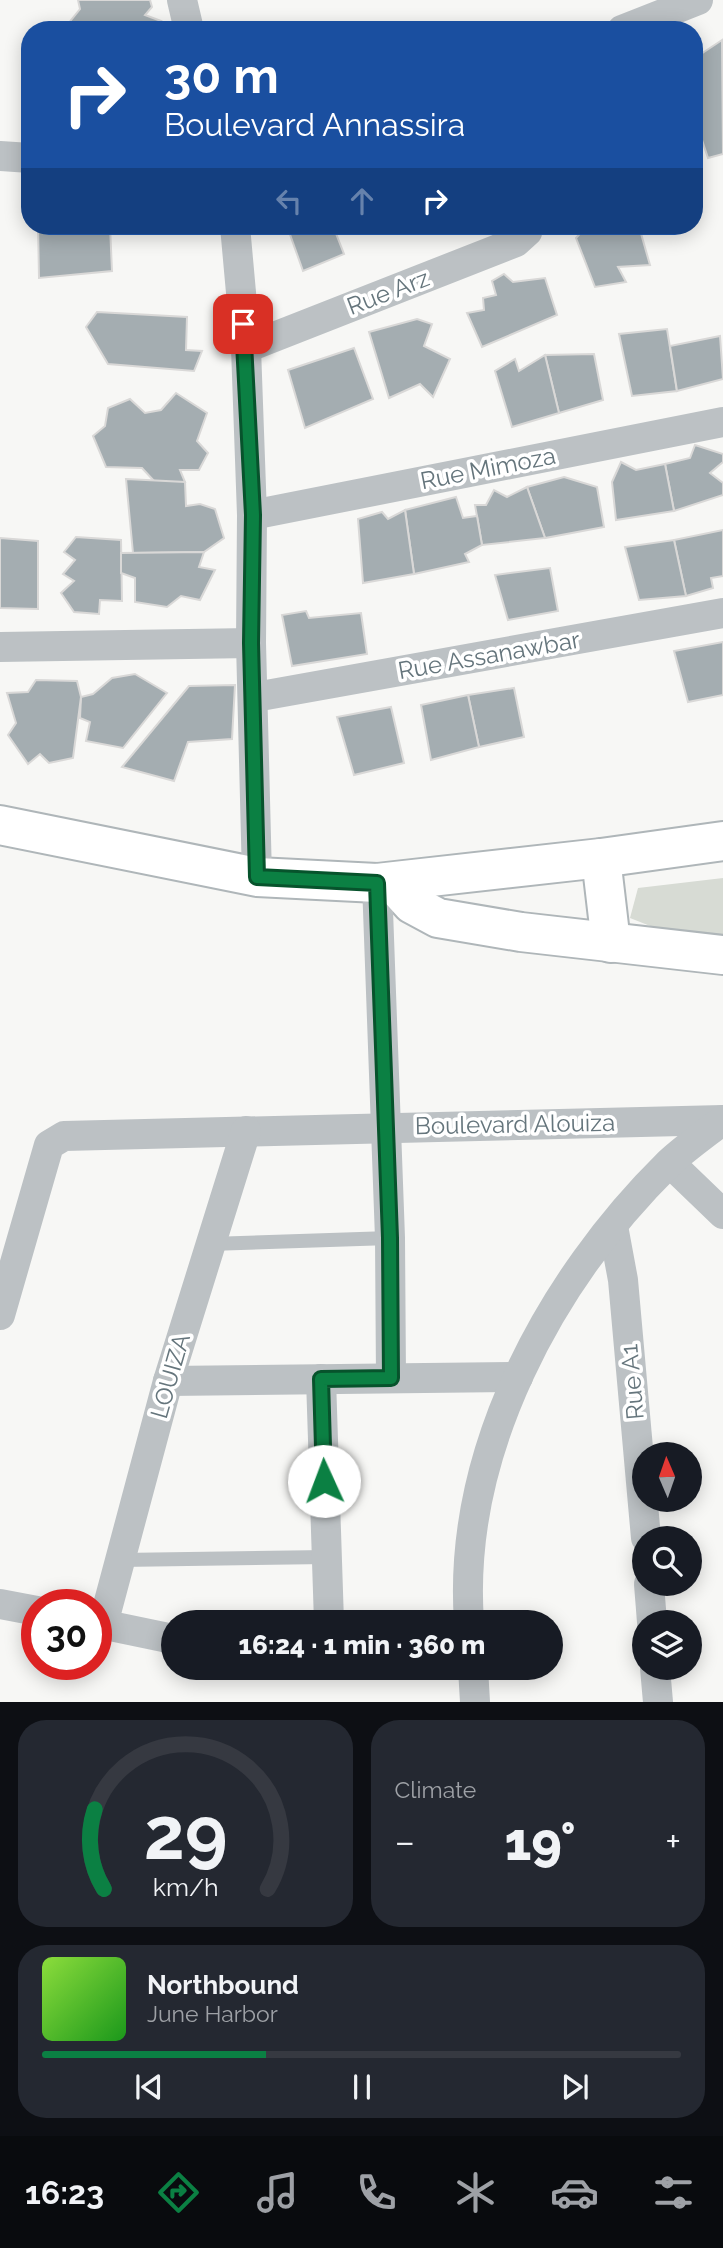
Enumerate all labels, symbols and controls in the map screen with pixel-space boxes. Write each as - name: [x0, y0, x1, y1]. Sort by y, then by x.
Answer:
- text: 30 m: [164, 47, 279, 104]
- icon: right: [49, 49, 140, 140]
- text: Boulevard Annassira: [164, 106, 465, 143]
- icon: left: [270, 182, 308, 220]
- icon: ahead: [343, 182, 381, 220]
- icon: right: [416, 182, 454, 220]
- street label: Rue Arz: [343, 263, 433, 321]
- pin: [213, 294, 273, 354]
- icon: arrive: [224, 305, 262, 343]
- street label: Rue Mimoza: [418, 441, 558, 495]
- street label: Rue Assanawbar: [396, 625, 583, 685]
- street label: Boulevard Alouiza: [415, 1108, 615, 1140]
- street label: LOUIZA: [144, 1330, 196, 1422]
- street label: Rue A1: [614, 1343, 650, 1421]
- north arrow: [632, 1442, 702, 1512]
- map controls: [632, 1442, 702, 1680]
- position arrow: [287, 1444, 361, 1518]
- button: search: [632, 1526, 702, 1596]
- speed limit sign: 30: [21, 1589, 112, 1680]
- button: layers: [632, 1610, 702, 1680]
- text: 16:24 · 1 min · 360 m: [239, 1630, 485, 1660]
- text: Climate: [395, 1776, 476, 1803]
- text: 29: [143, 1792, 227, 1877]
- text: 19°: [504, 1811, 576, 1872]
- text: −: [395, 1819, 415, 1864]
- text: +: [665, 1819, 681, 1864]
- text: km/h: [152, 1872, 218, 1902]
- text: Northbound: [147, 1970, 299, 2000]
- text: June Harbor: [147, 2000, 278, 2027]
- icon: previous: [130, 2068, 168, 2106]
- icon: pause: [343, 2068, 381, 2106]
- icon: next: [556, 2068, 594, 2106]
- icon: directions: [154, 2168, 203, 2217]
- icon: music: [253, 2168, 302, 2217]
- icon: phone: [352, 2168, 401, 2217]
- icon: climate: [451, 2168, 500, 2217]
- icon: car: [550, 2168, 599, 2217]
- icon: filters: [649, 2168, 698, 2217]
- text: 16:23: [25, 2174, 104, 2211]

